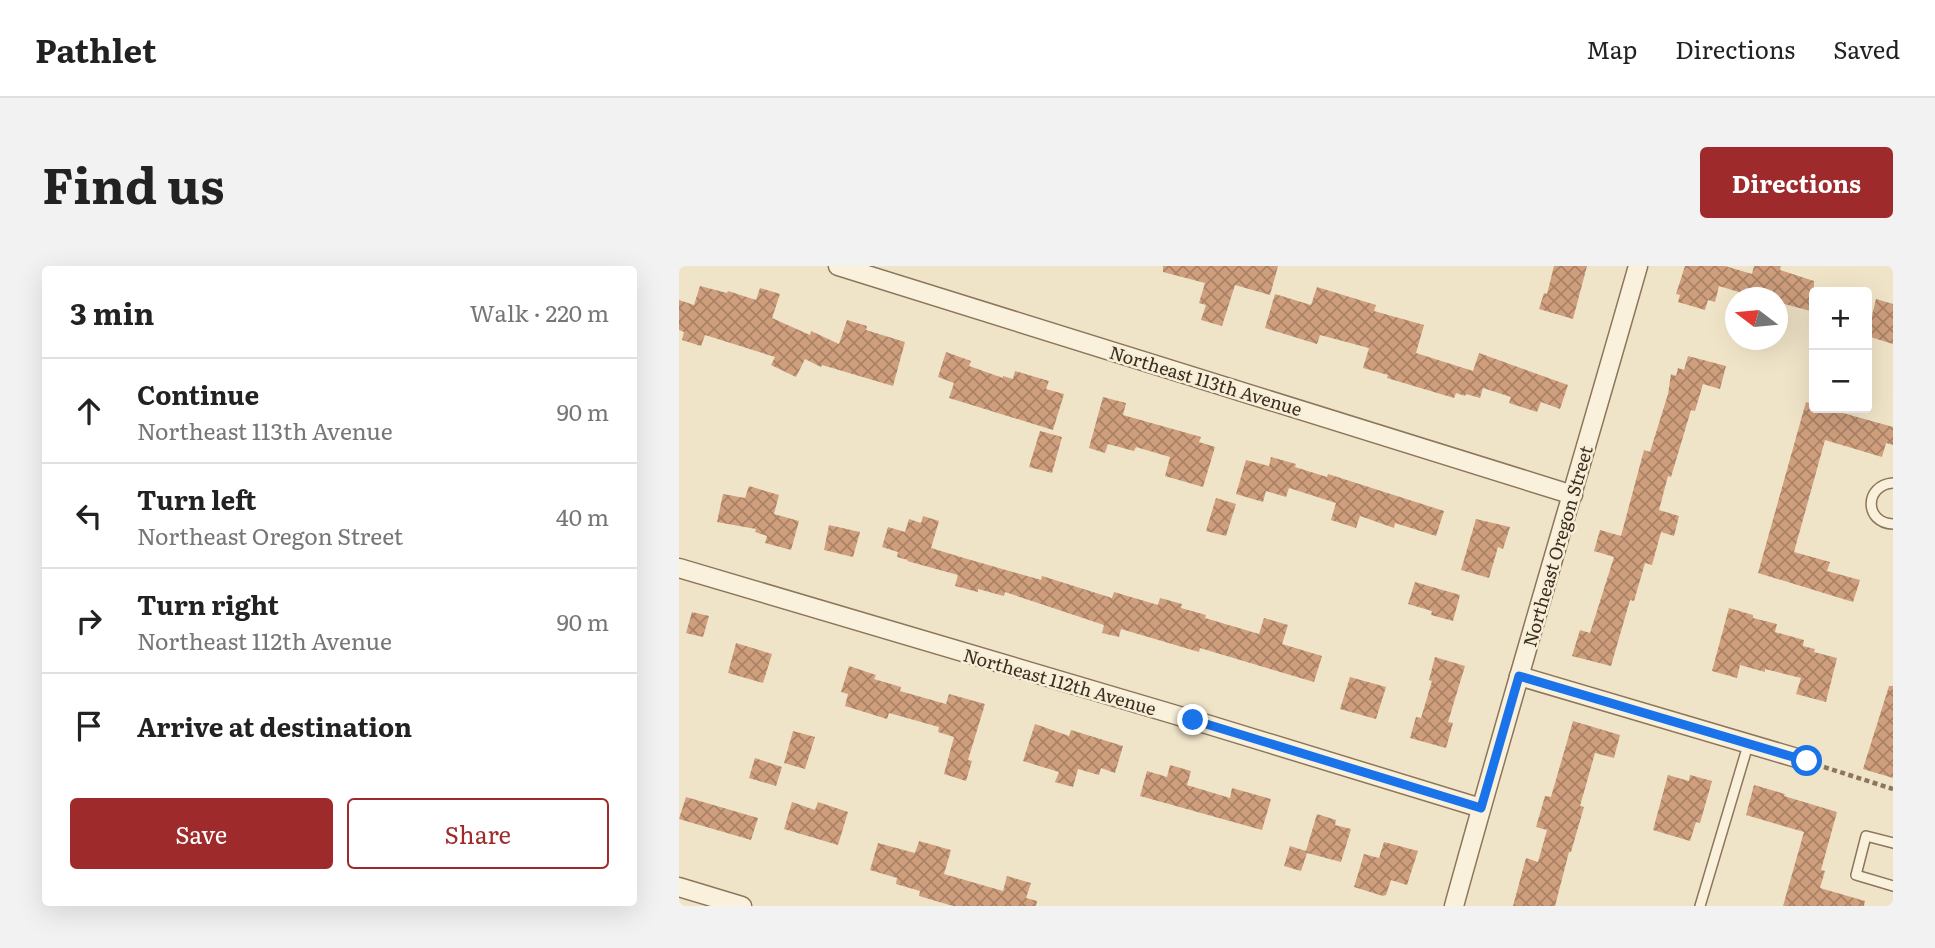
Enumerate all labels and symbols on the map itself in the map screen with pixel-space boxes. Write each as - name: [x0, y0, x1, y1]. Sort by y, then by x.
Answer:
- north arrow: [1725, 287, 1788, 350]
- street label: Northeast 113th Avenue: [1106, 338, 1306, 422]
- street label: Northeast Oregon Street: [1515, 442, 1599, 650]
- street label: Northeast 112th Avenue: [960, 641, 1160, 721]
- route end: [1177, 704, 1208, 735]
- route start: [1791, 745, 1822, 776]

